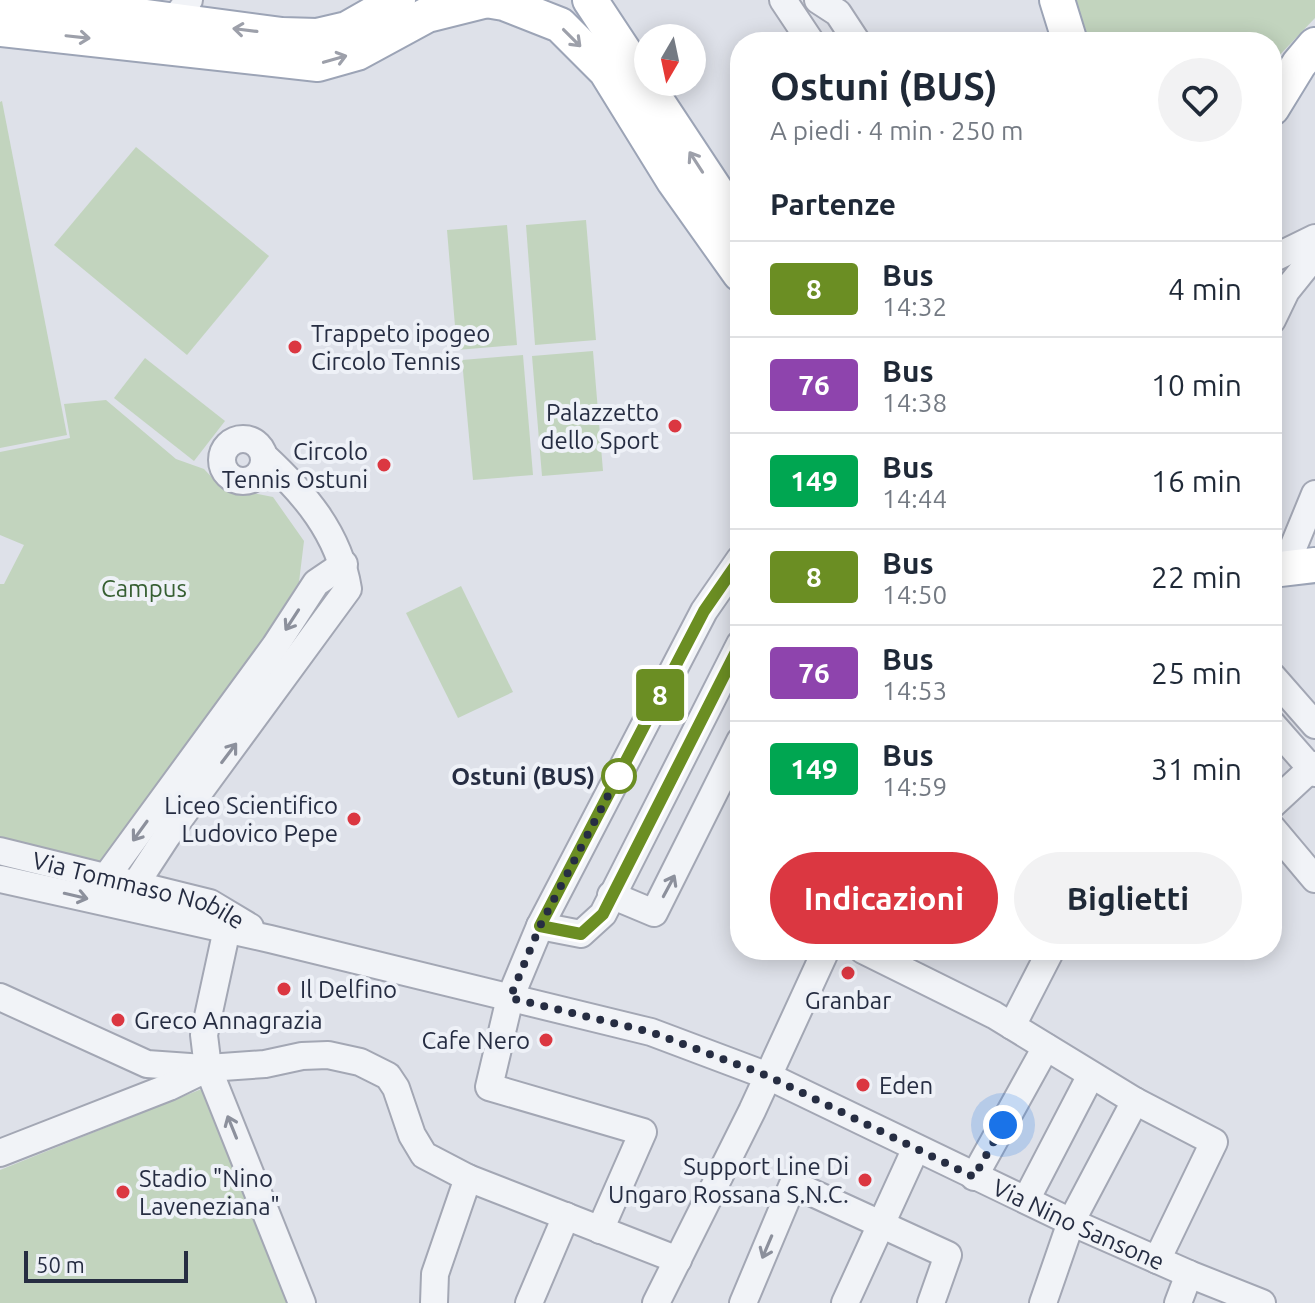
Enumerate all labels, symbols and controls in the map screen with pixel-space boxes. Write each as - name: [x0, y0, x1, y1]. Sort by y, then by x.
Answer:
- one-way arrow: [232, 22, 258, 37]
- north arrow: [634, 24, 706, 96]
- map controls: [634, 24, 706, 96]
- one-way arrow: [563, 28, 582, 48]
- one-way arrow: [64, 30, 91, 45]
- one-way arrow: [322, 51, 348, 66]
- button: heart: [1158, 58, 1242, 142]
- text: Ostuni (BUS): [770, 65, 998, 107]
- text: A piedi · 4 min · 250 m: [770, 116, 1023, 145]
- one-way arrow: [688, 151, 704, 174]
- text: Partenze: [770, 187, 896, 221]
- text: Bus: [882, 258, 934, 292]
- text: 4 min: [1168, 272, 1242, 306]
- text: 8: [806, 273, 822, 304]
- text: 14:32: [882, 292, 947, 321]
- place label: Trappeto ipogeo Circolo Tennis: [311, 320, 490, 375]
- marker: Trappeto ipogeo Circolo Tennis: [286, 338, 304, 356]
- text: Bus: [882, 354, 934, 388]
- text: 10 min: [1151, 368, 1242, 402]
- text: 76: [798, 369, 830, 400]
- text: 14:38: [882, 388, 947, 417]
- place label: Palazzetto dello Sport: [540, 399, 660, 454]
- marker: Palazzetto dello Sport: [666, 417, 684, 435]
- place label: Circolo Tennis Ostuni: [222, 438, 368, 493]
- text: Bus: [882, 450, 934, 484]
- marker: Circolo Tennis Ostuni: [375, 456, 393, 474]
- text: 16 min: [1151, 464, 1242, 498]
- text: 149: [790, 465, 838, 496]
- text: 14:44: [882, 484, 947, 513]
- text: Bus: [882, 546, 934, 580]
- text: 22 min: [1151, 560, 1242, 594]
- text: 8: [806, 561, 822, 592]
- park label: Campus: [101, 575, 187, 602]
- text: 14:50: [882, 580, 947, 609]
- one-way arrow: [284, 608, 300, 631]
- text: Bus: [882, 642, 934, 676]
- text: 25 min: [1151, 656, 1242, 690]
- text: 76: [798, 657, 830, 688]
- line badge: 8: [634, 669, 686, 721]
- text: 14:53: [882, 676, 947, 705]
- text: 8: [652, 679, 668, 710]
- text: Bus: [882, 738, 934, 772]
- one-way arrow: [220, 743, 237, 764]
- text: 31 min: [1151, 752, 1242, 786]
- text: 149: [790, 753, 838, 784]
- marker: Ostuni (BUS): [602, 759, 636, 793]
- place label: Ostuni (BUS): [451, 763, 595, 790]
- text: 14:59: [882, 772, 947, 801]
- place label: Liceo Scientifico Ludovico Pepe: [164, 792, 338, 847]
- marker: Liceo Scientifico Ludovico Pepe: [345, 810, 363, 828]
- one-way arrow: [132, 819, 148, 841]
- street label: Via Tommaso Nobile: [30, 846, 249, 934]
- button: Indicazioni: [770, 852, 998, 944]
- button: Biglietti: [1014, 852, 1242, 944]
- one-way arrow: [662, 874, 678, 898]
- one-way arrow: [63, 889, 88, 904]
- marker: Granbar: [839, 964, 857, 982]
- place label: Il Delfino: [300, 976, 397, 1003]
- marker: Il Delfino: [275, 980, 293, 998]
- place label: Granbar: [805, 987, 891, 1014]
- place label: Greco Annagrazia: [134, 1007, 323, 1034]
- marker: Greco Annagrazia: [109, 1011, 127, 1029]
- place label: Cafe Nero: [422, 1027, 530, 1054]
- marker: Cafe Nero: [537, 1031, 555, 1049]
- place label: Eden: [879, 1072, 933, 1099]
- marker: Eden: [854, 1076, 872, 1094]
- your location: [983, 1105, 1023, 1145]
- one-way arrow: [223, 1115, 238, 1140]
- place label: Support Line Di Ungaro Rossana S.N.C.: [608, 1153, 849, 1208]
- place label: Stadio "Nino Laveneziana": [139, 1165, 280, 1220]
- marker: Support Line Di Ungaro Rossana S.N.C.: [856, 1171, 874, 1189]
- street label: Via Nino Sansone: [988, 1173, 1169, 1275]
- marker: Stadio "Nino Laveneziana": [114, 1183, 132, 1201]
- one-way arrow: [759, 1234, 774, 1258]
- scale bar: [24, 1247, 188, 1283]
- text: 50 m: [36, 1252, 85, 1277]

